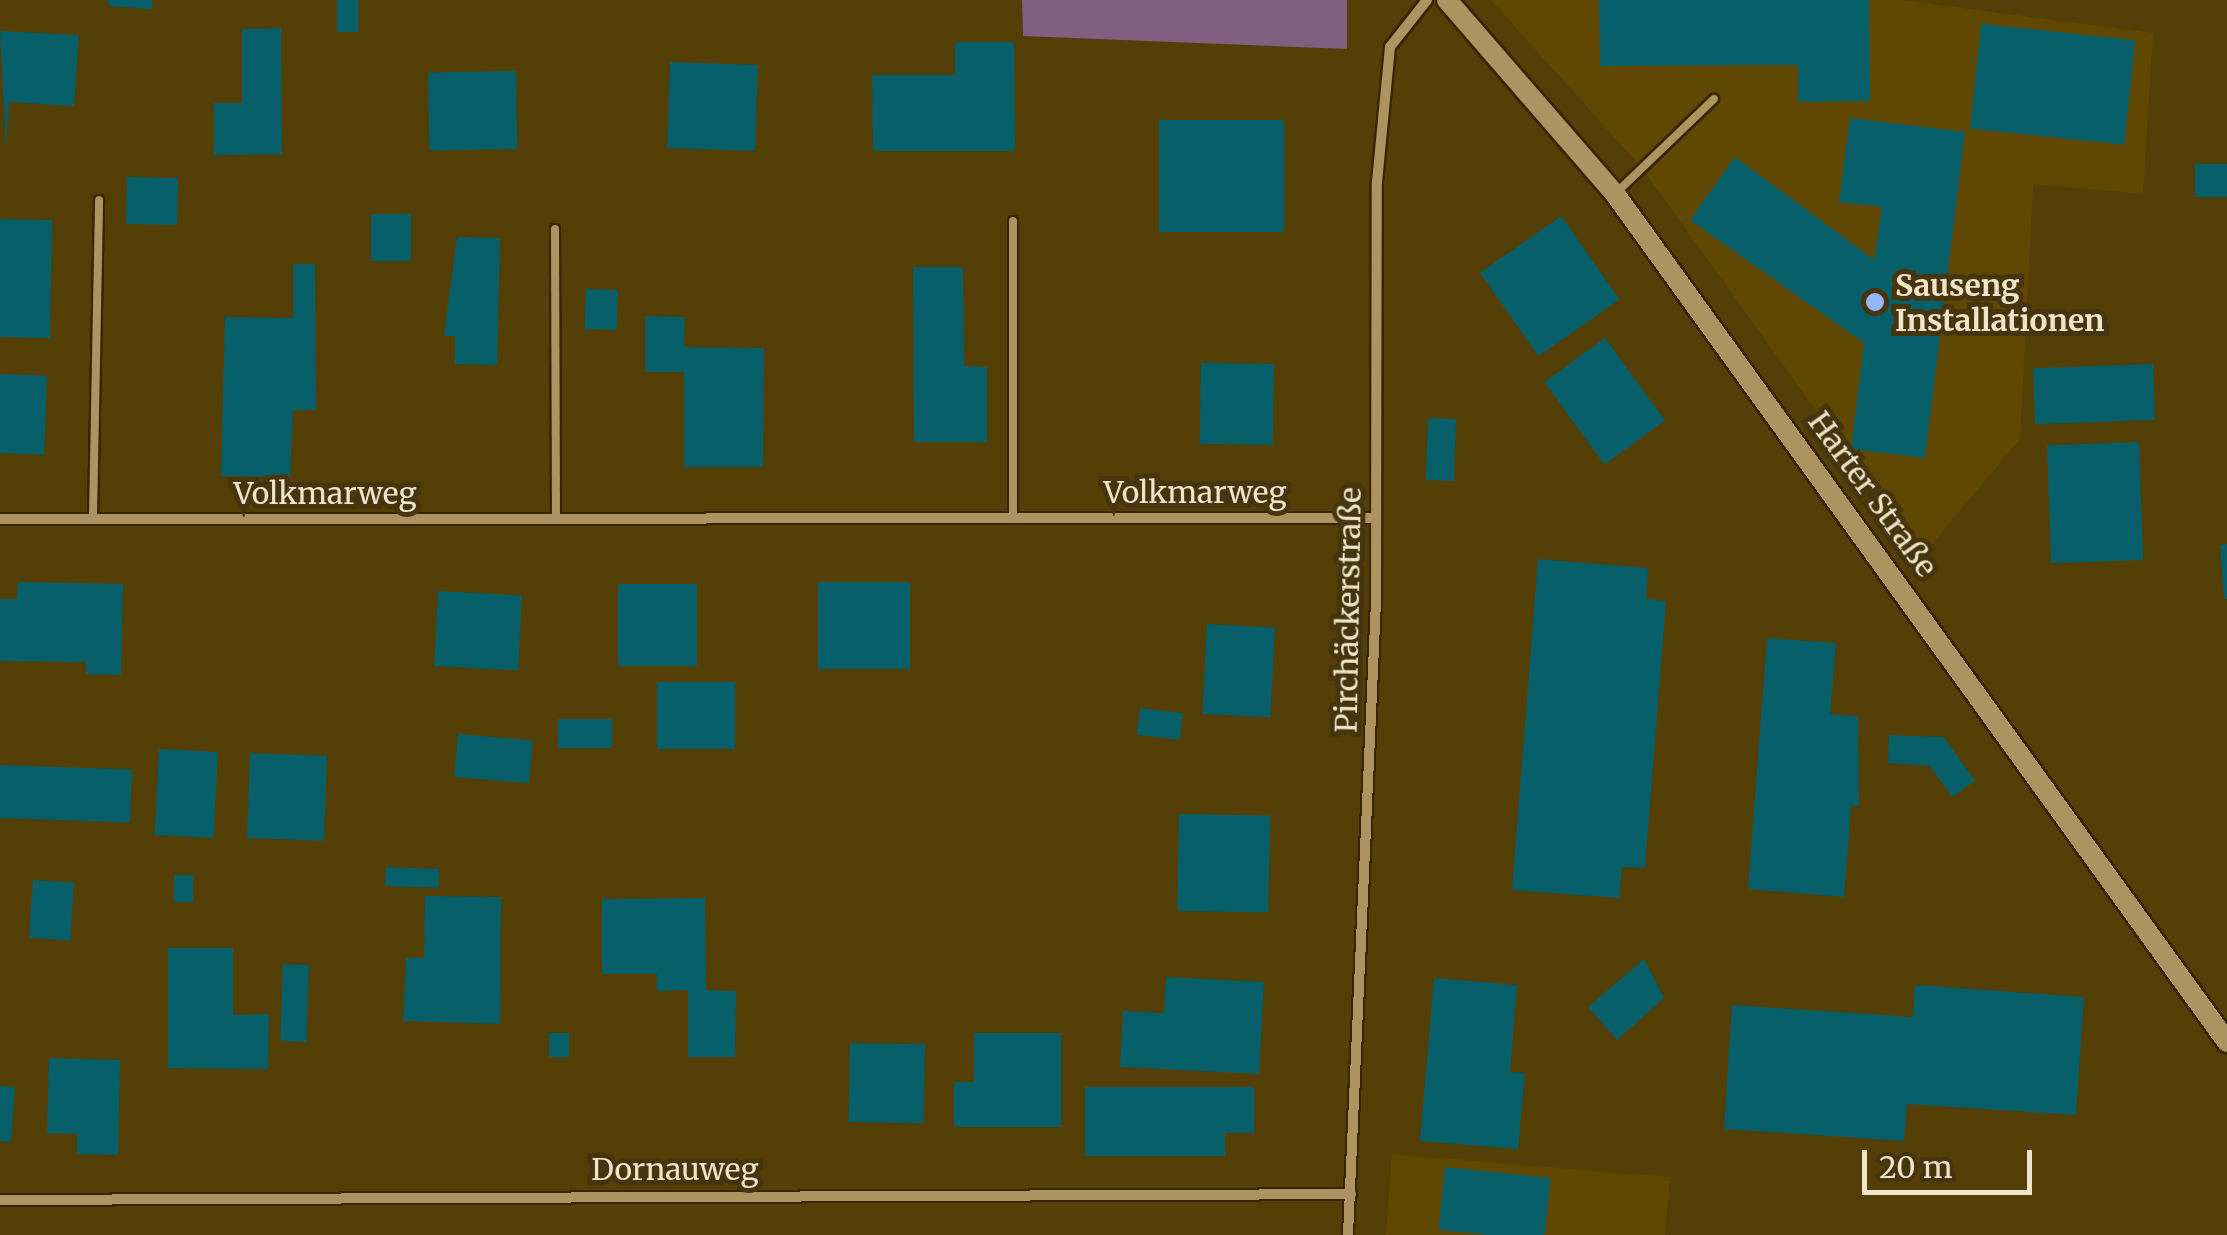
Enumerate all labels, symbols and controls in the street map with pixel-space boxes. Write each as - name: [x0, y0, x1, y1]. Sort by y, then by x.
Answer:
- place label: Sauseng Installationen: [1895, 267, 2104, 338]
- marker: Sauseng Installationen: [1864, 291, 1886, 313]
- street label: Harter Straße: [1801, 404, 1945, 584]
- street label: Volkmarweg: [1103, 474, 1287, 510]
- street label: Volkmarweg: [233, 475, 417, 511]
- street label: Pirchäckerstraße: [1328, 487, 1368, 733]
- scale bar: [1867, 1130, 2037, 1192]
- text: 20 m: [1879, 1148, 1952, 1186]
- street label: Dornauweg: [591, 1151, 759, 1187]

